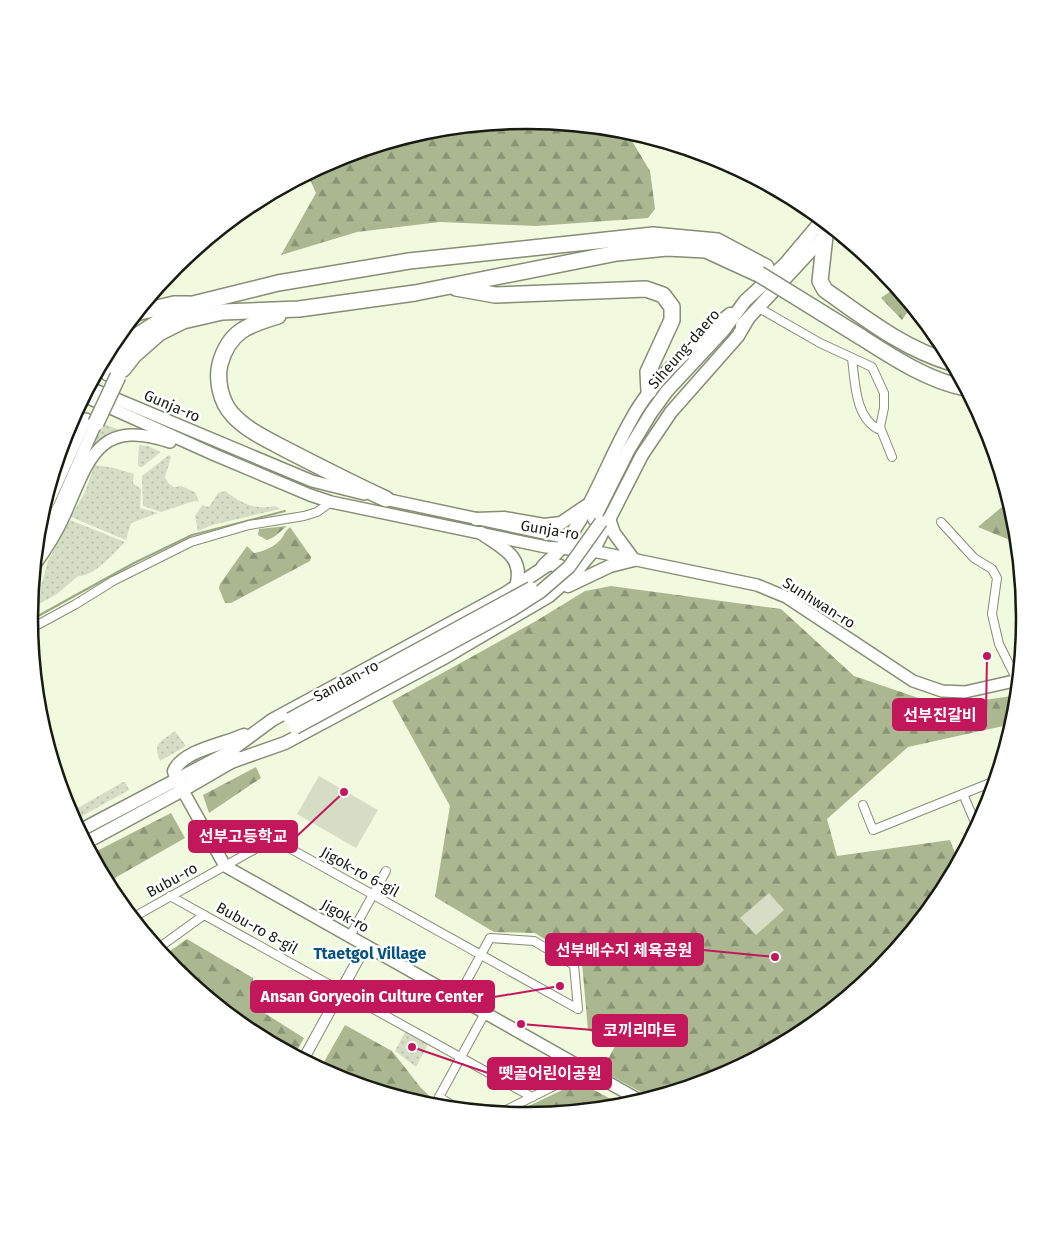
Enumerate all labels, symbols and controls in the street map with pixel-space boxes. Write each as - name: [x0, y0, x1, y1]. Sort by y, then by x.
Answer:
- street label: Siheung-daero: [644, 305, 724, 393]
- street label: Gunja-ro: [141, 386, 203, 426]
- street label: Gunja-ro: [519, 516, 581, 544]
- street label: Sunhwan-ro: [779, 574, 859, 632]
- street label: Sandan-ro: [310, 656, 382, 706]
- callout: 선부진갈비: [893, 699, 986, 730]
- text: 선부진갈비: [903, 706, 977, 725]
- callout: 선부고등학교: [189, 821, 297, 852]
- text: 선부고등학교: [199, 827, 287, 846]
- street label: Jigok-ro 6-gil: [318, 843, 403, 901]
- street label: Bubu-ro: [143, 859, 201, 901]
- street label: Jigok-ro: [318, 895, 372, 937]
- street label: Bubu-ro 8-gil: [213, 898, 301, 958]
- callout: 선부배수지 체육공원: [546, 934, 703, 965]
- text: 선부배수지 체육공원: [556, 941, 692, 960]
- district label: Ttaetgol Village: [314, 944, 427, 963]
- callout: Ansan Goryeoin Culture Center: [251, 981, 494, 1012]
- text: Ansan Goryeoin Culture Center: [260, 987, 484, 1006]
- callout: 코끼리마트: [593, 1015, 687, 1046]
- text: 코끼리마트: [603, 1021, 677, 1040]
- callout: 뗏골어린이공원: [488, 1058, 611, 1089]
- text: 뗏골어린이공원: [498, 1064, 602, 1083]

